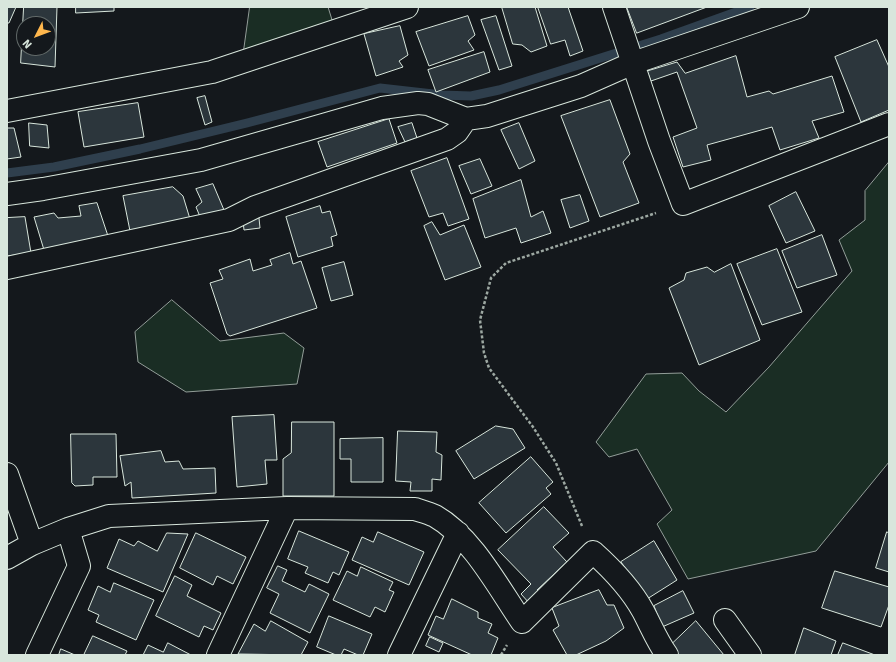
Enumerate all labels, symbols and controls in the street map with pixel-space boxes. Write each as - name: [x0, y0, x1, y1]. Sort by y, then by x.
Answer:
- north arrow: [16, 16, 56, 56]
- text: N: [20, 37, 35, 51]

